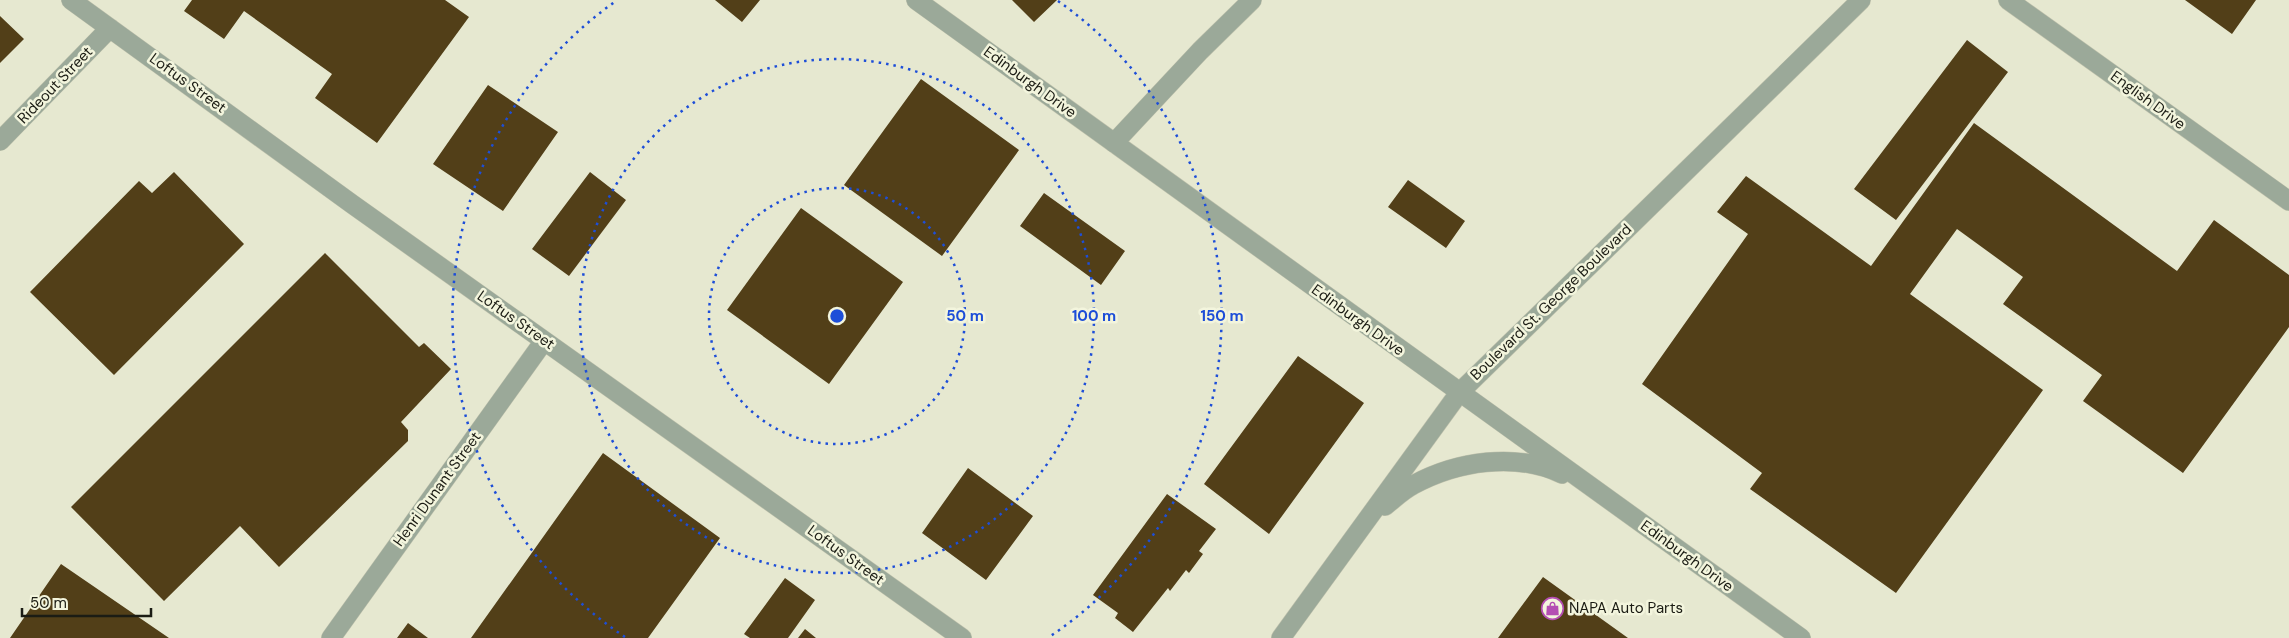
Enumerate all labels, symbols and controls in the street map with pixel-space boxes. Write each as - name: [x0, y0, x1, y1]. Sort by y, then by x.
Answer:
- street label: Rideout Street: [13, 42, 97, 128]
- street label: Edinburgh Drive: [980, 42, 1080, 122]
- street label: Loftus Street: [146, 48, 230, 118]
- street label: English Drive: [2106, 66, 2190, 134]
- street label: Boulevard St. George Boulevard: [1466, 219, 1636, 385]
- street label: Edinburgh Drive: [1308, 280, 1408, 360]
- street label: Loftus Street: [473, 286, 559, 354]
- text: 50 m: [946, 306, 984, 326]
- text: 100 m: [1072, 306, 1116, 326]
- text: 150 m: [1201, 306, 1244, 326]
- centre of rings: [828, 307, 846, 325]
- street label: Henri Dunant Street: [389, 428, 485, 550]
- street label: Edinburgh Drive: [1637, 516, 1737, 596]
- street label: Loftus Street: [804, 520, 888, 590]
- scale bar: [22, 586, 151, 618]
- text: 50 m: [30, 593, 67, 613]
- shop icon: NAPA Auto Parts: [1541, 596, 1565, 620]
- place label: NAPA Auto Parts: [1569, 598, 1683, 618]

